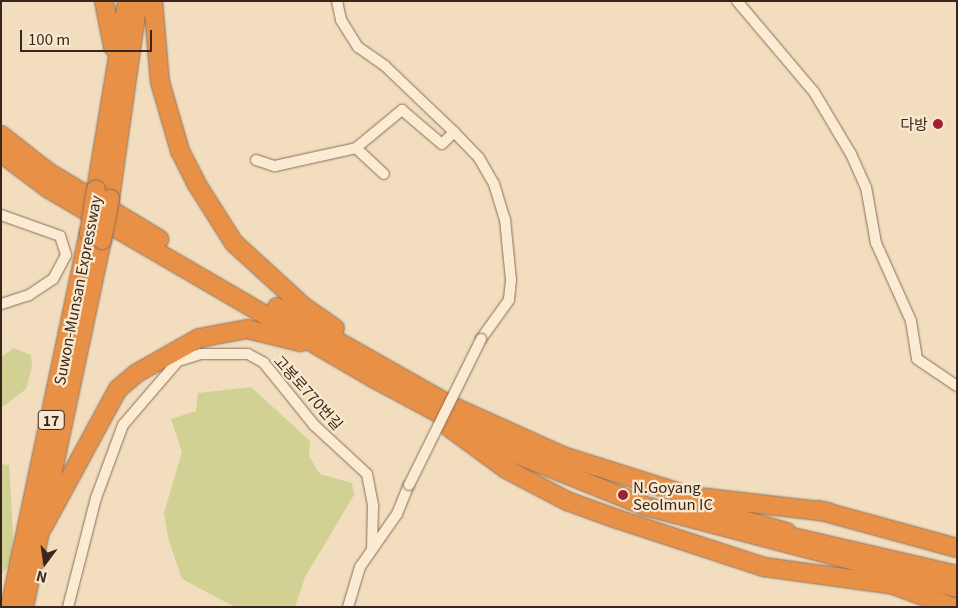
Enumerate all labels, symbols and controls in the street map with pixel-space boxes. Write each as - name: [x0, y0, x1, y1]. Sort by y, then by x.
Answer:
- scale bar: [22, 20, 155, 52]
- text: 100 m: [28, 28, 70, 49]
- place label: 다방: [900, 115, 928, 133]
- marker: 다방: [932, 118, 944, 130]
- street label: Suwon-Munsan Expressway: [50, 194, 104, 386]
- street label: 고봉로770번길: [271, 351, 347, 433]
- road number: 17: [37, 408, 65, 432]
- place label: N.Goyang Seolmun IC: [633, 477, 713, 512]
- marker: N.Goyang Seolmun IC: [617, 489, 629, 501]
- north arrow: [20, 538, 70, 588]
- text: N: [34, 567, 49, 589]

